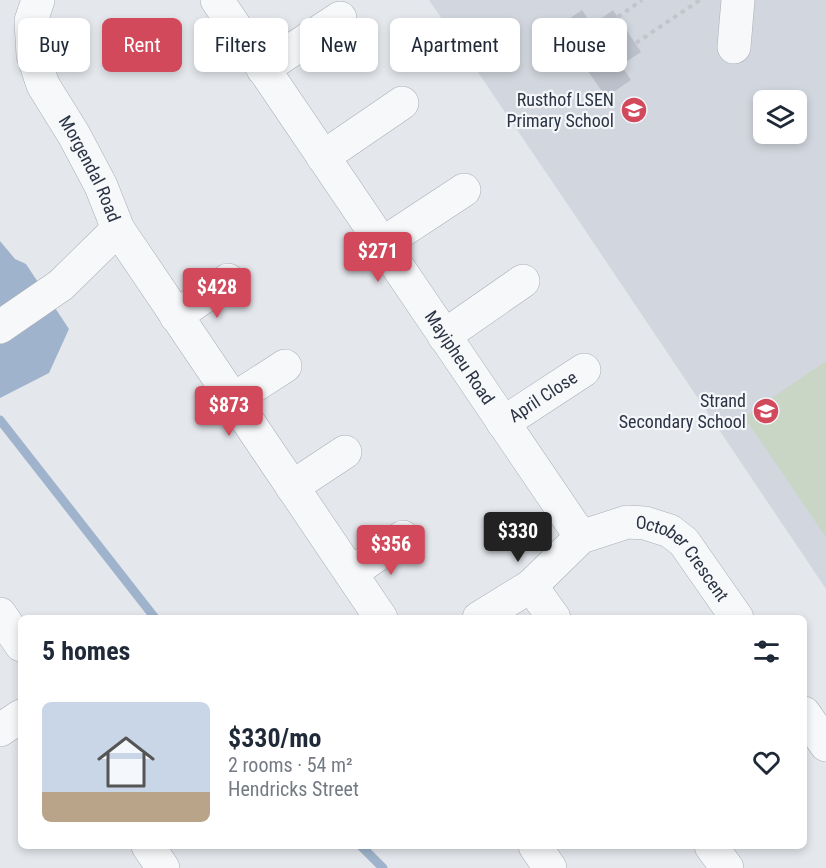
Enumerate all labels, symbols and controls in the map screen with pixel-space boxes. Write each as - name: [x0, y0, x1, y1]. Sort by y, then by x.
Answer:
- chip: Buy: [18, 18, 90, 72]
- chip: Rent: [102, 18, 182, 72]
- chip: Filters: [194, 18, 288, 72]
- chip: New: [300, 18, 378, 72]
- chip: Apartment: [390, 18, 520, 72]
- chip: House: [532, 18, 627, 72]
- place label: Rusthof LSEN Primary School: [506, 89, 614, 131]
- map controls: [753, 90, 807, 144]
- button: layers: [753, 90, 807, 144]
- school or university icon: Rusthof LSEN Primary School: [619, 95, 649, 125]
- street label: Morgendal Road: [55, 112, 125, 225]
- pin: $271: [342, 232, 414, 283]
- text: $271: [358, 239, 398, 263]
- pin: $428: [181, 268, 253, 319]
- text: $428: [197, 275, 237, 299]
- street label: Mayipheu Road: [421, 306, 499, 408]
- street label: April Close: [505, 366, 581, 426]
- pin: $873: [193, 386, 265, 437]
- place label: Strand Secondary School: [619, 390, 746, 432]
- text: $873: [209, 393, 249, 417]
- school or university icon: Strand Secondary School: [751, 396, 781, 426]
- pin: $330: [482, 512, 554, 563]
- street label: October Crescent: [635, 512, 733, 605]
- text: $330: [498, 519, 538, 543]
- pin: $356: [355, 525, 427, 576]
- text: $356: [371, 532, 411, 556]
- icon: filters: [750, 635, 783, 668]
- text: 5 homes: [42, 636, 130, 666]
- text: $330/mo: [228, 723, 321, 753]
- icon: home: [90, 726, 162, 798]
- icon: heart: [750, 746, 783, 779]
- text: 2 rooms · 54 m²: [228, 753, 353, 777]
- text: Hendricks Street: [228, 777, 359, 801]

